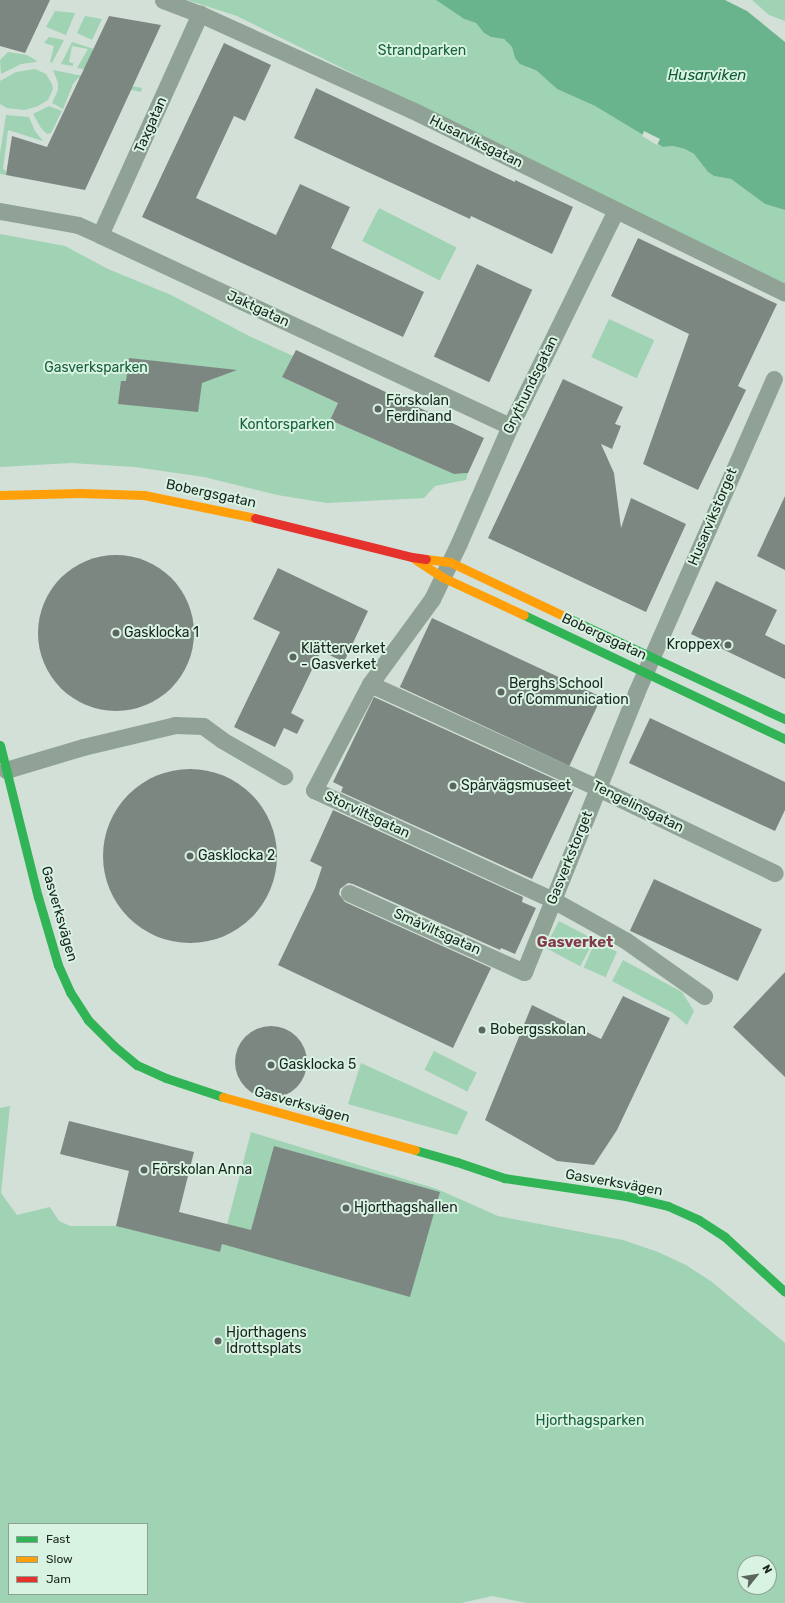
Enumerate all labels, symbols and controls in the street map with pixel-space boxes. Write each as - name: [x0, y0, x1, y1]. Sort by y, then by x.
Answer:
- park label: Strandparken: [378, 43, 466, 59]
- water label: Husarviken: [668, 67, 746, 85]
- street label: Taxgatan: [131, 94, 171, 156]
- street label: Husarviksgatan: [427, 112, 525, 172]
- street label: Jaktgatan: [224, 287, 292, 331]
- street label: Grythundsgatan: [500, 333, 562, 437]
- park label: Gasverksparken: [44, 360, 148, 376]
- place label: Förskolan Ferdinand: [386, 393, 452, 426]
- marker: Förskolan Ferdinand: [373, 404, 383, 414]
- park label: Kontorsparken: [240, 417, 334, 433]
- street label: Husarvikstorget: [685, 466, 741, 568]
- street label: Bobergsgatan: [164, 476, 258, 512]
- street label: Bobergsgatan: [559, 610, 649, 664]
- place label: Gasklocka 1: [124, 625, 199, 641]
- marker: Gasklocka 1: [111, 628, 121, 638]
- place label: Kroppex: [666, 637, 720, 653]
- marker: Kroppex: [723, 640, 733, 650]
- place label: Klätterverket - Gasverket: [301, 641, 385, 674]
- marker: Klätterverket - Gasverket: [288, 652, 298, 662]
- place label: Berghs School of Communication: [509, 676, 629, 708]
- marker: Berghs School of Communication: [496, 687, 506, 697]
- place label: Spårvägsmuseet: [461, 778, 571, 794]
- street label: Tengelinsgatan: [590, 778, 686, 836]
- marker: Spårvägsmuseet: [448, 781, 458, 791]
- street label: Storviltsgatan: [322, 788, 412, 842]
- street label: Gasverkstorget: [544, 809, 596, 907]
- place label: Gasklocka 2: [198, 848, 275, 864]
- marker: Gasklocka 2: [185, 851, 195, 861]
- street label: Gasverksvägen: [37, 864, 81, 964]
- street label: Småviltsgatan: [391, 905, 483, 959]
- district label: Gasverket: [537, 934, 613, 952]
- place label: Bobergsskolan: [490, 1022, 586, 1038]
- marker: Bobergsskolan: [477, 1025, 487, 1035]
- place label: Gasklocka 5: [279, 1057, 356, 1073]
- marker: Gasklocka 5: [266, 1060, 276, 1070]
- street label: Gasverksvägen: [252, 1083, 352, 1127]
- place label: Förskolan Anna: [152, 1162, 253, 1178]
- marker: Förskolan Anna: [139, 1165, 149, 1175]
- street label: Gasverksvägen: [564, 1166, 664, 1200]
- place label: Hjorthagshallen: [354, 1200, 458, 1216]
- marker: Hjorthagshallen: [341, 1203, 351, 1213]
- place label: Hjorthagens Idrottsplats: [226, 1325, 307, 1358]
- marker: Hjorthagens Idrottsplats: [213, 1336, 223, 1346]
- park label: Hjorthagsparken: [536, 1413, 644, 1429]
- legend: [8, 1523, 148, 1595]
- text: Fast: [46, 1532, 70, 1546]
- text: Slow: [46, 1552, 73, 1566]
- north arrow: [737, 1555, 777, 1595]
- text: N: [759, 1563, 775, 1576]
- text: Jam: [46, 1572, 71, 1586]

